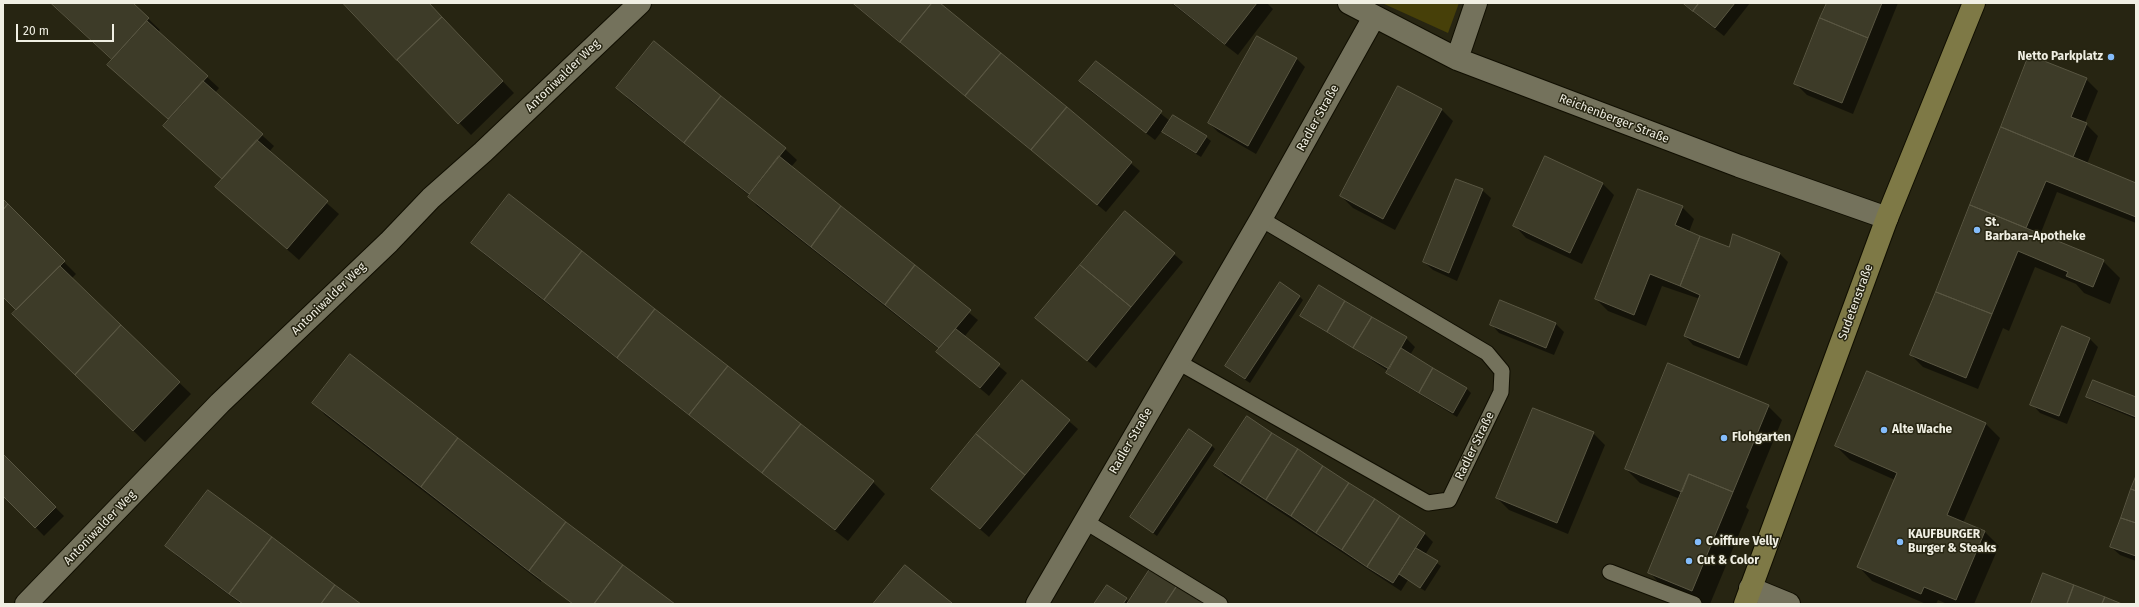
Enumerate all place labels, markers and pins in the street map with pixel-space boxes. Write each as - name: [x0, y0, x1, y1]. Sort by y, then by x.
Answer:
- place label: Netto Parkplatz: [2018, 50, 2103, 64]
- marker: Netto Parkplatz: [2106, 52, 2116, 62]
- place label: St. Barbara-Apotheke: [1985, 216, 2086, 244]
- marker: St. Barbara-Apotheke: [1972, 225, 1982, 235]
- place label: Alte Wache: [1892, 423, 1952, 437]
- marker: Alte Wache: [1879, 425, 1889, 435]
- place label: Flohgarten: [1732, 431, 1791, 445]
- marker: Flohgarten: [1719, 433, 1729, 443]
- place label: KAUFBURGER Burger & Steaks: [1908, 528, 1996, 556]
- place label: Coiffure Velly: [1706, 535, 1779, 549]
- marker: Coiffure Velly: [1693, 537, 1703, 547]
- marker: KAUFBURGER Burger & Steaks: [1895, 537, 1905, 547]
- place label: Cut & Color: [1697, 554, 1759, 568]
- marker: Cut & Color: [1684, 556, 1694, 566]

